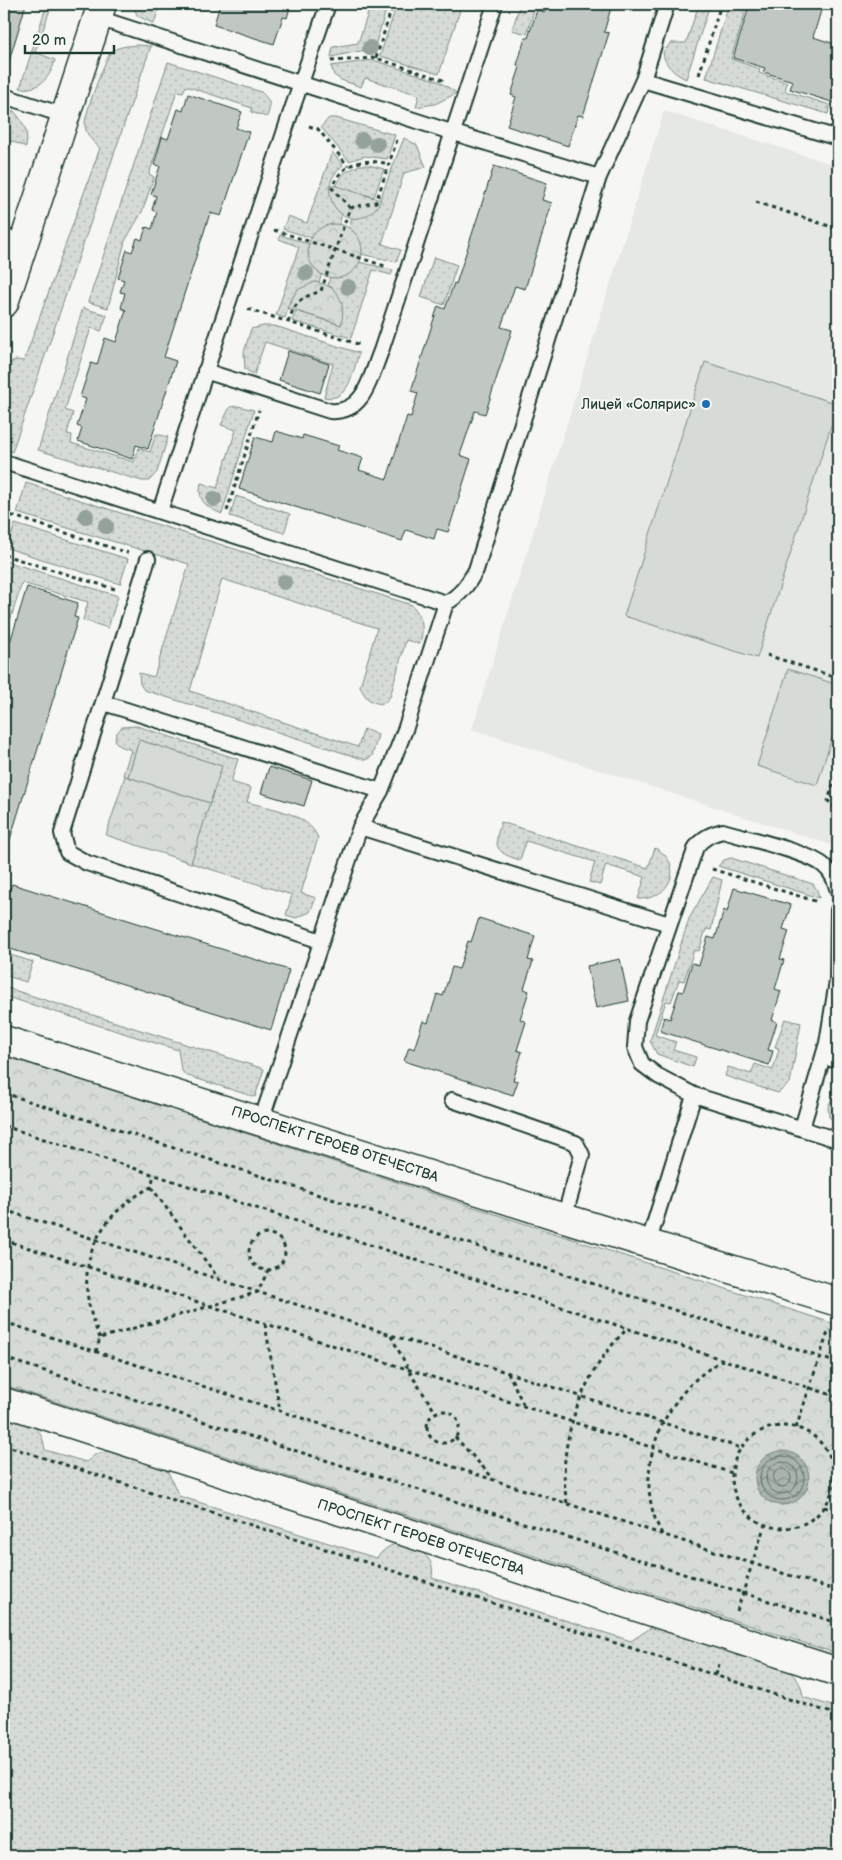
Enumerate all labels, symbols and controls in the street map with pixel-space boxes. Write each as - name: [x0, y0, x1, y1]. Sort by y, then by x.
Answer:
- scale bar: [25, 22, 114, 54]
- text: 20 m: [32, 31, 66, 50]
- place label: Лицей «Солярис»: [580, 396, 696, 413]
- marker: Лицей «Солярис»: [700, 398, 712, 410]
- street label: ПРОСПЕКТ ГЕРОЕВ ОТЕЧЕСТВА: [229, 1102, 441, 1186]
- street label: ПРОСПЕКТ ГЕРОЕВ ОТЕЧЕСТВА: [315, 1495, 527, 1579]

